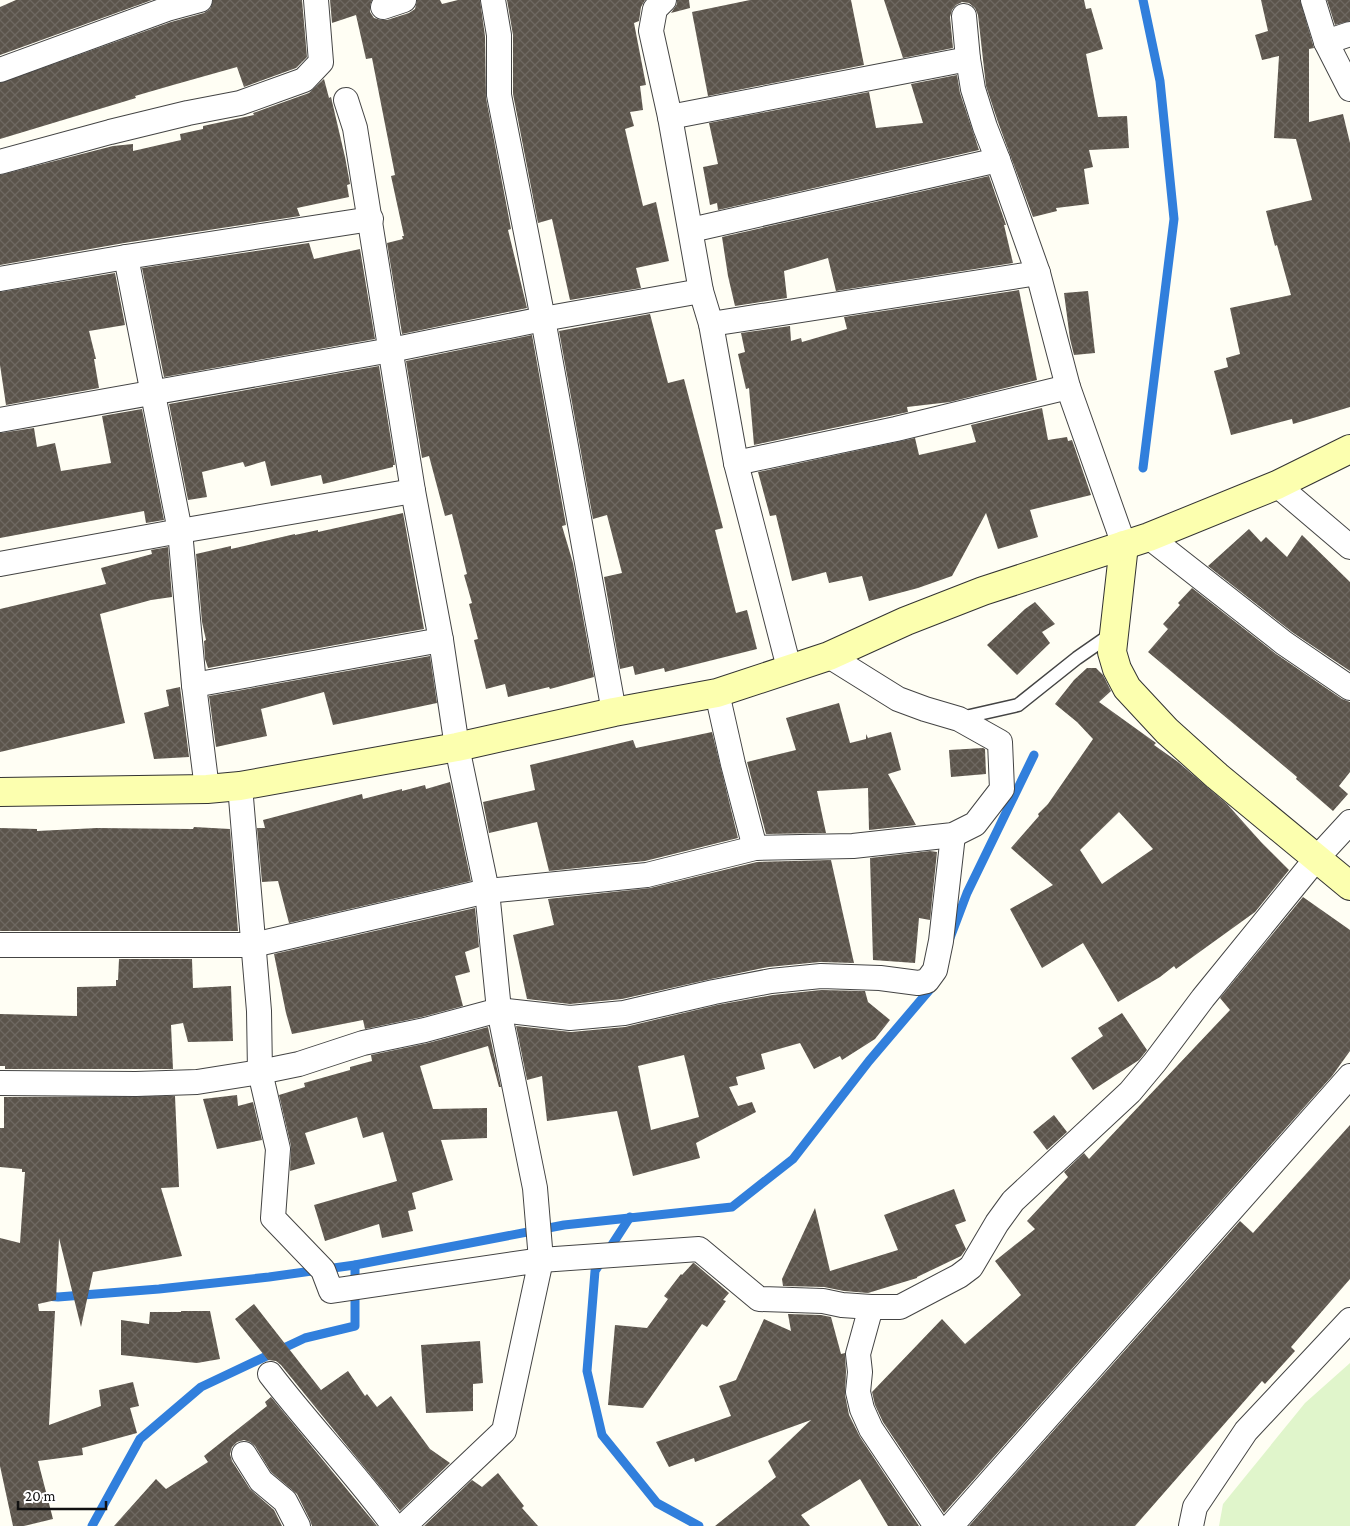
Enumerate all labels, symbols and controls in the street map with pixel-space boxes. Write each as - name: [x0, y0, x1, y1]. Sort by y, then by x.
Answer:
- scale bar: [18, 1478, 105, 1510]
- text: 20 m: [25, 1488, 56, 1504]

